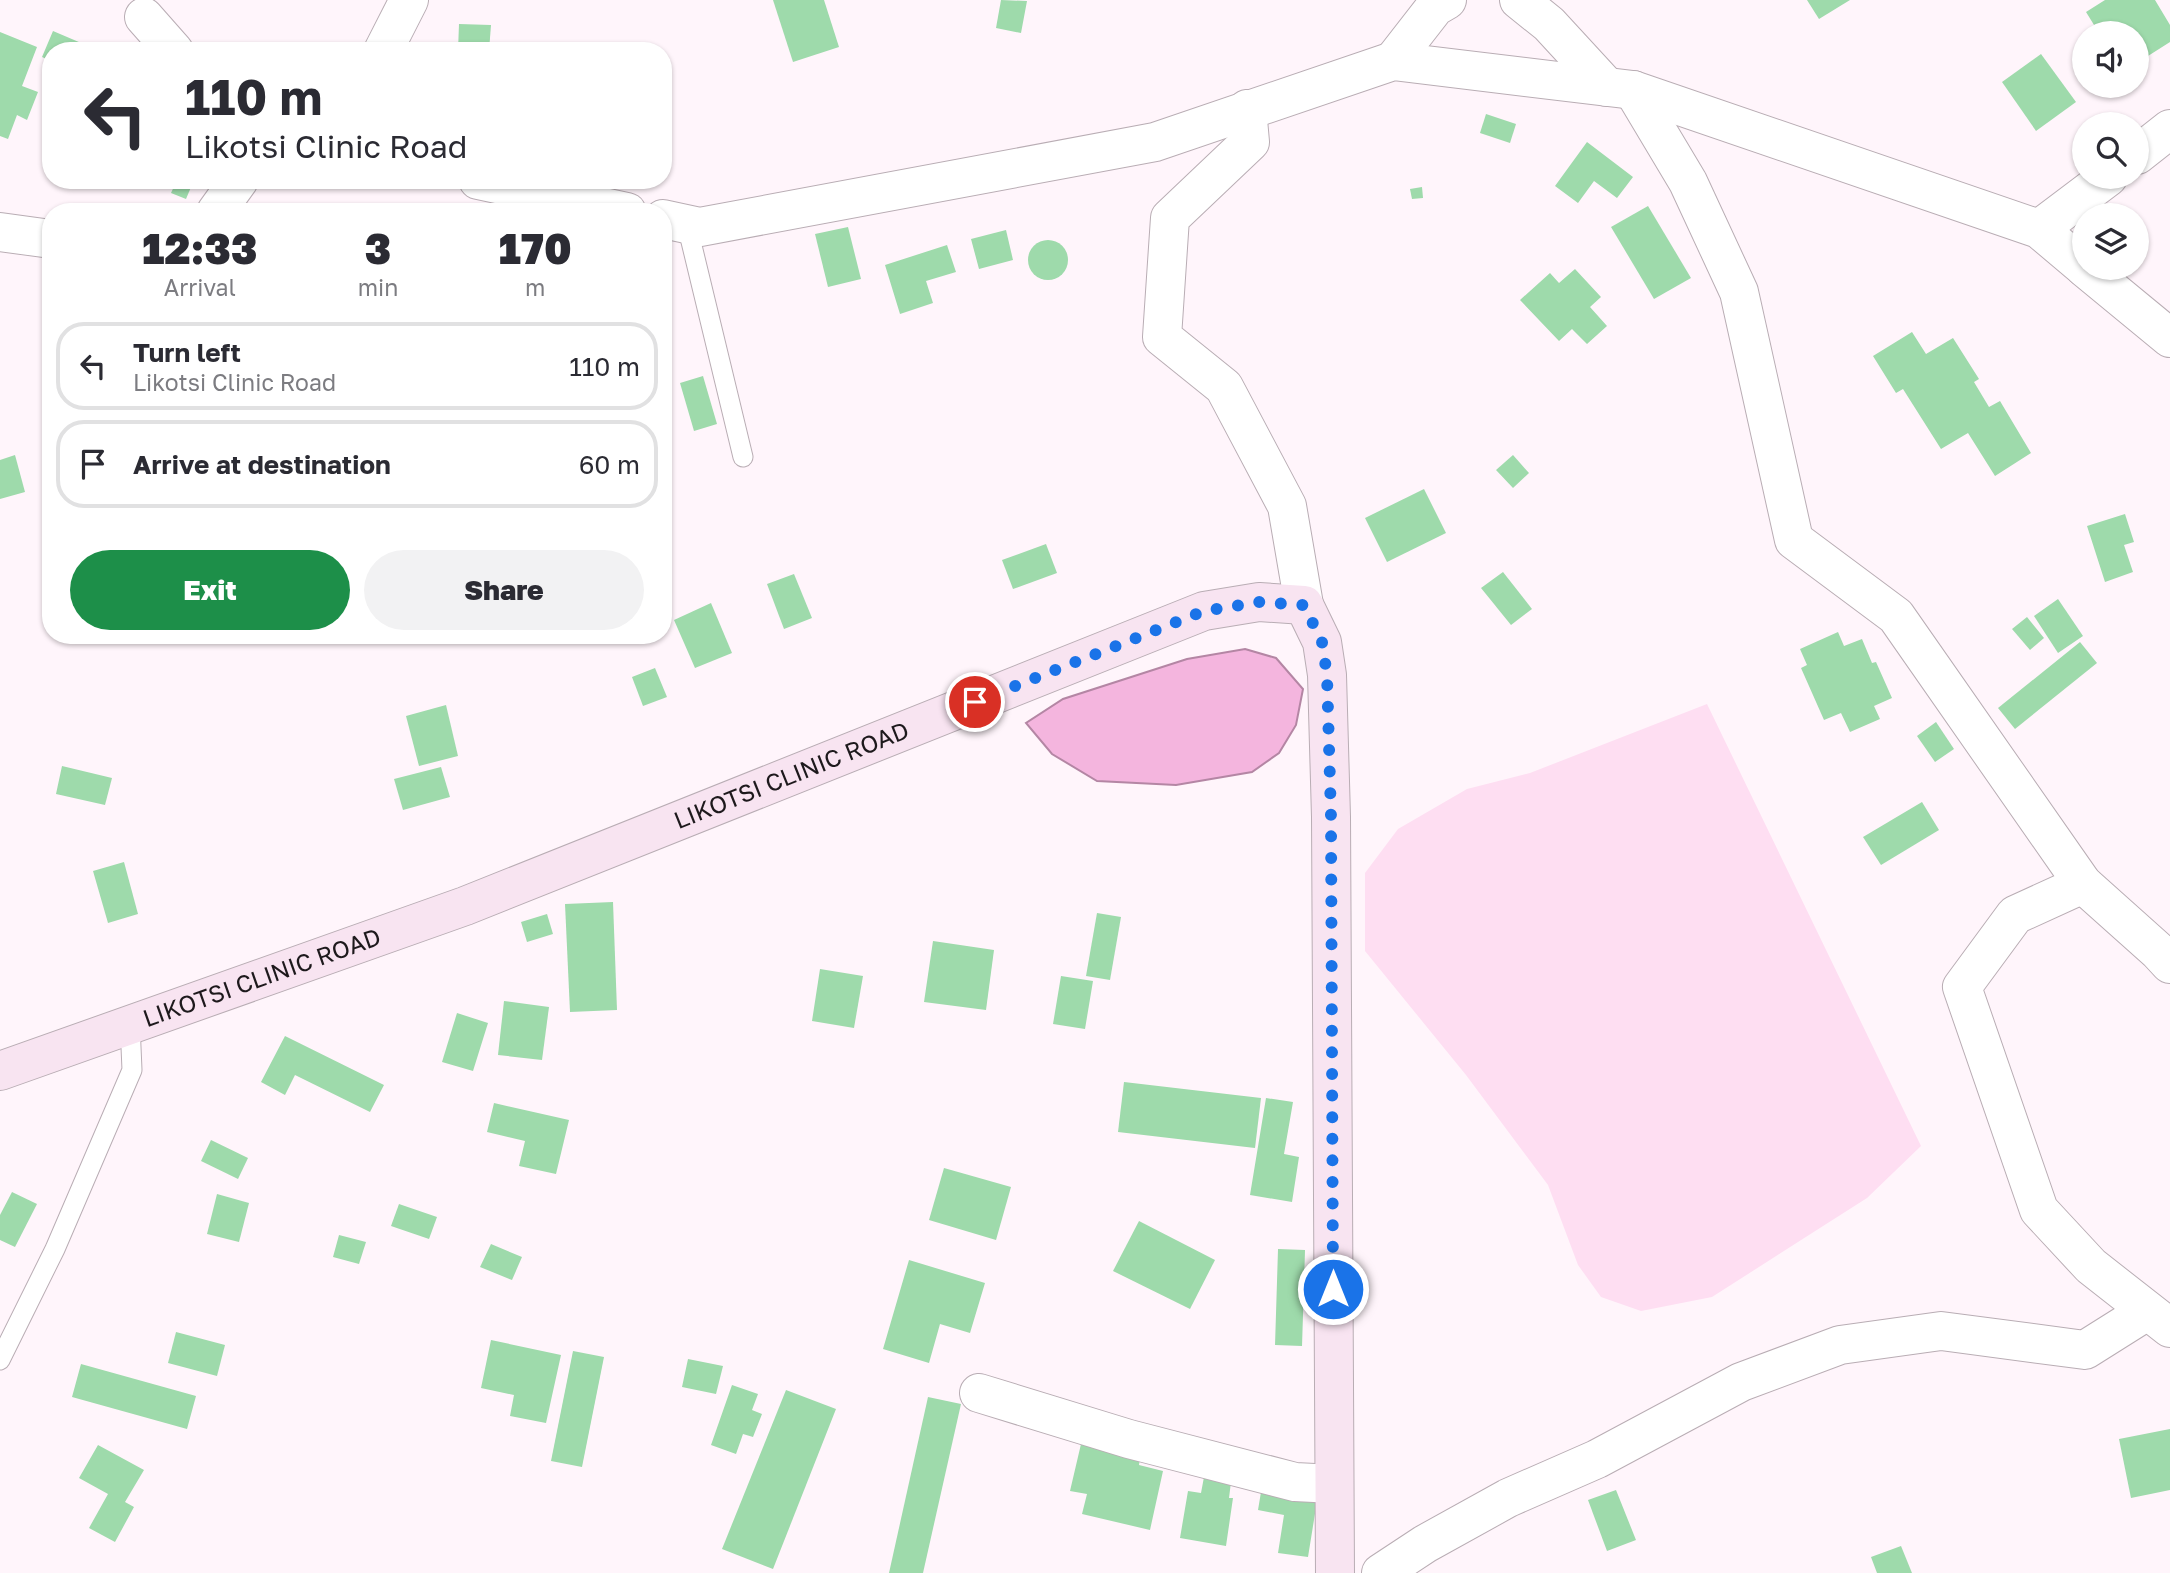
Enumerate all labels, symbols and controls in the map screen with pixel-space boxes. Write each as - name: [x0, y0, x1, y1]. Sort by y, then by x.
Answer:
- map controls: [2072, 21, 2149, 280]
- button: sound: [2072, 21, 2149, 98]
- text: 110 m: [185, 67, 322, 126]
- icon: left: [70, 70, 161, 161]
- button: search: [2072, 112, 2149, 189]
- text: Likotsi Clinic Road: [185, 127, 467, 165]
- button: layers: [2072, 203, 2149, 280]
- text: 12:33: [142, 223, 257, 273]
- text: 3: [365, 223, 391, 273]
- text: 170: [499, 223, 572, 273]
- text: Arrival: [164, 273, 236, 301]
- text: min: [358, 273, 398, 301]
- text: m: [525, 273, 545, 301]
- text: Turn left: [133, 337, 241, 368]
- icon: left: [74, 347, 112, 385]
- text: 110 m: [569, 351, 640, 382]
- text: Likotsi Clinic Road: [133, 368, 336, 396]
- icon: arrive: [74, 445, 112, 483]
- text: Arrive at destination: [133, 449, 391, 480]
- text: 60 m: [579, 449, 640, 480]
- button: Exit: [70, 550, 350, 630]
- button: Share: [364, 550, 644, 630]
- pin: [945, 672, 1005, 732]
- icon: arrive: [956, 683, 994, 721]
- street label: LIKOTSI CLINIC ROAD: [669, 714, 913, 834]
- street label: LIKOTSI CLINIC ROAD: [139, 921, 384, 1032]
- position arrow: [1296, 1252, 1370, 1326]

